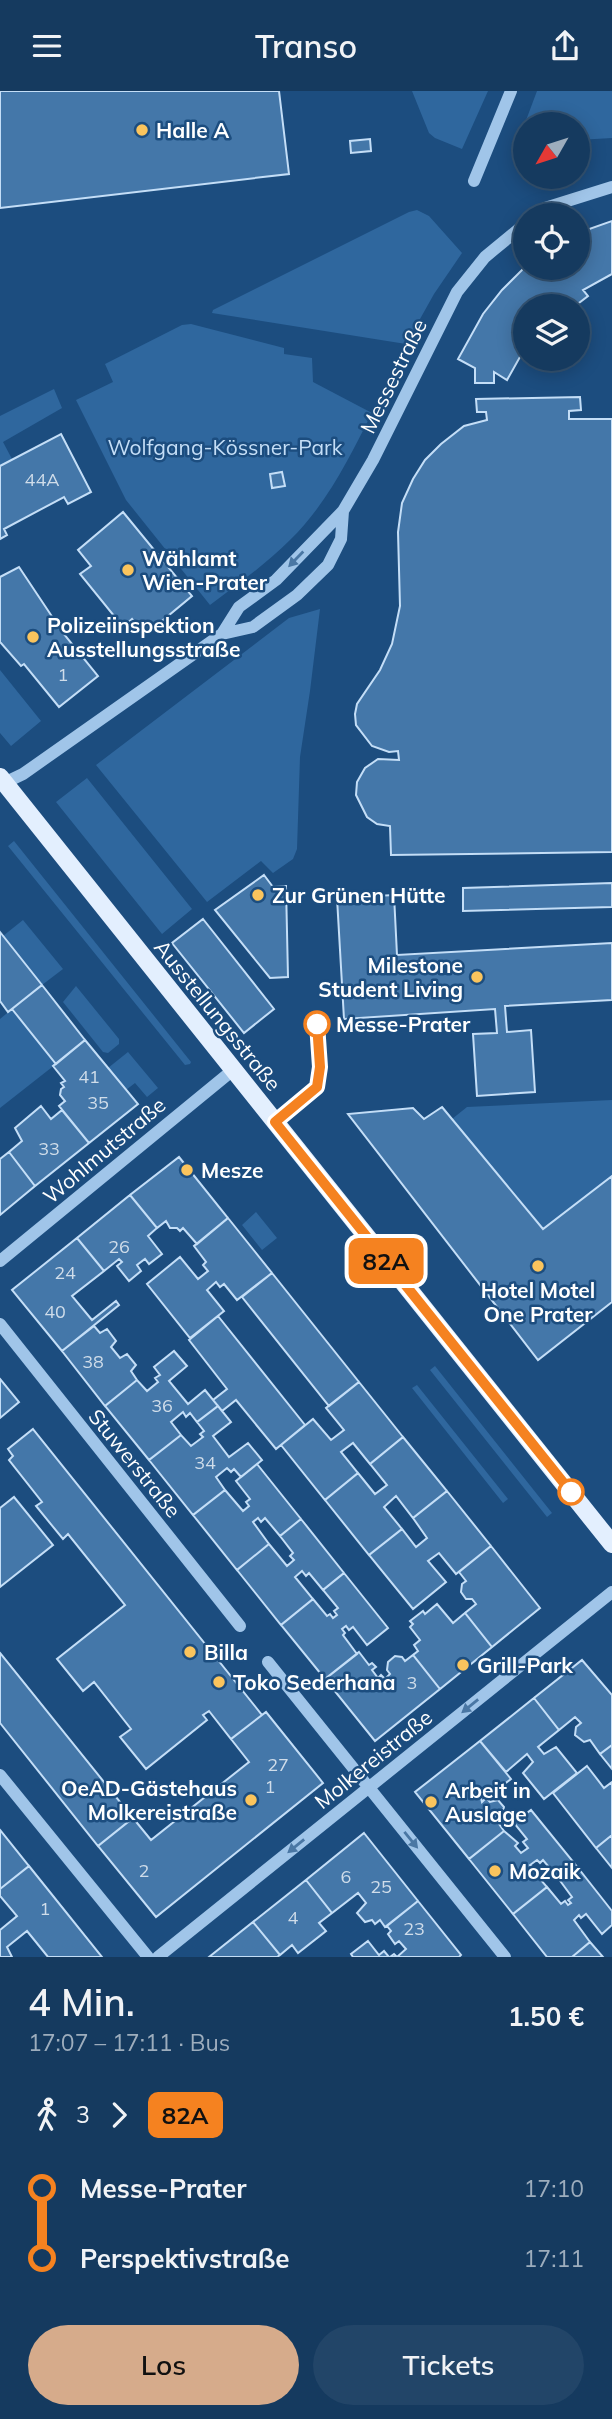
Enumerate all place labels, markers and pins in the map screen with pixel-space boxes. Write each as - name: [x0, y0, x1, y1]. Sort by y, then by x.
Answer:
- place label: Halle A: [156, 117, 229, 143]
- marker: Halle A: [134, 122, 150, 138]
- place label: Wählamt Wien-Prater: [142, 545, 268, 595]
- marker: Wählamt Wien-Prater: [120, 562, 136, 578]
- place label: Polizeiinspektion Ausstellungsstraße: [47, 612, 241, 662]
- marker: Polizeiinspektion Ausstellungsstraße: [25, 629, 41, 645]
- place label: Zur Grünen Hütte: [272, 882, 445, 908]
- marker: Zur Grünen Hütte: [250, 887, 266, 903]
- place label: Milestone Student Living: [318, 952, 463, 1002]
- marker: Milestone Student Living: [469, 969, 485, 985]
- marker: Messe-Prater: [304, 1011, 330, 1037]
- place label: Messe-Prater: [336, 1011, 471, 1037]
- place label: Mesze: [201, 1157, 264, 1183]
- marker: Mesze: [179, 1162, 195, 1178]
- marker: Hotel Motel One Prater: [530, 1258, 546, 1274]
- place label: Hotel Motel One Prater: [481, 1277, 595, 1327]
- unlabelled marker: [558, 1479, 584, 1505]
- place label: Billa: [204, 1639, 248, 1665]
- marker: Billa: [182, 1644, 198, 1660]
- place label: Grill-Park: [477, 1652, 573, 1678]
- marker: Grill-Park: [455, 1657, 471, 1673]
- place label: Toko Sederhana: [233, 1669, 396, 1695]
- marker: Toko Sederhana: [211, 1674, 227, 1690]
- place label: OeAD-Gästehaus Molkereistraße: [61, 1775, 237, 1825]
- place label: Arbeit in Auslage: [445, 1777, 531, 1827]
- marker: OeAD-Gästehaus Molkereistraße: [243, 1792, 259, 1808]
- marker: Arbeit in Auslage: [423, 1794, 439, 1810]
- place label: Mozaik: [509, 1858, 581, 1884]
- marker: Mozaik: [487, 1863, 503, 1879]

